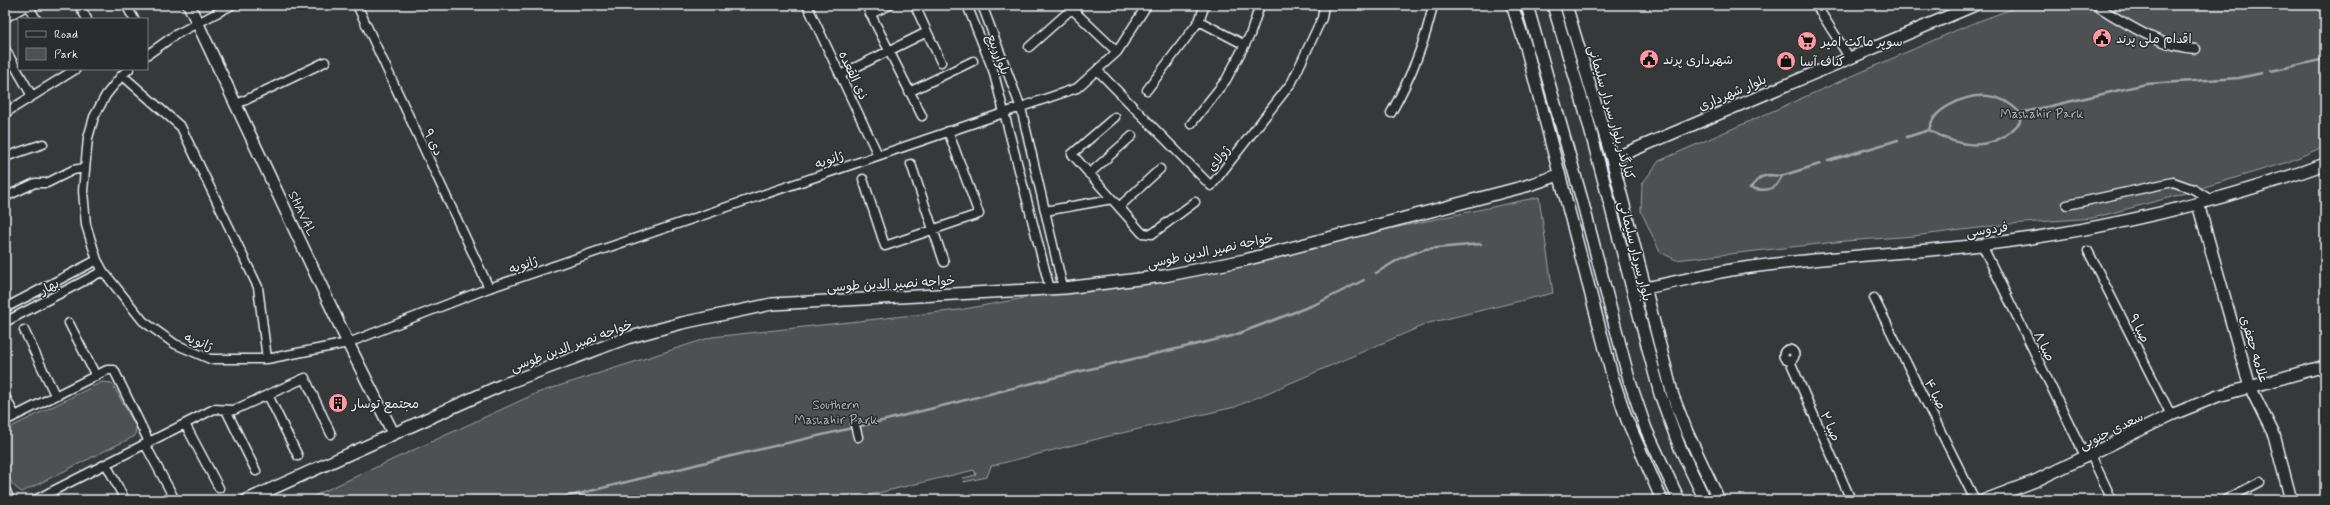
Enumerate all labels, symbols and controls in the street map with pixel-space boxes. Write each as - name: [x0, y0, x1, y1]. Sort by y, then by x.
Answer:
- legend: [18, 18, 148, 70]
- text: Road: [54, 27, 78, 43]
- public building icon: اقدام ملی پرند: [2091, 27, 2113, 49]
- supermarket icon: سوپر ماکت امیر: [1796, 30, 1818, 52]
- street label: بلوارربیع: [981, 31, 1013, 78]
- place label: اقدام ملی پرند: [2116, 31, 2192, 49]
- place label: سوپر ماکت امیر: [1820, 34, 1903, 51]
- street label: کنارگذر بلوار سردار سلیمانی: [1583, 43, 1638, 182]
- text: Park: [54, 47, 78, 63]
- street label: ذی القعده: [834, 48, 871, 103]
- public building icon: شهرداری پرند: [1638, 48, 1660, 70]
- shop icon: کناف آسا: [1775, 50, 1797, 72]
- place label: شهرداری پرند: [1663, 52, 1733, 69]
- place label: کناف آسا: [1800, 54, 1845, 71]
- street label: بلوار شهرداری: [1696, 71, 1769, 115]
- park label: Mashahir Park: [2000, 106, 2084, 123]
- street label: ۹ دی: [419, 126, 446, 159]
- street label: ژولای: [1204, 142, 1235, 175]
- street label: ژانویه: [813, 148, 846, 173]
- street label: SHAVAL: [284, 189, 320, 239]
- street label: بلوار سردار سلیمانی: [1614, 200, 1655, 303]
- street label: فردوسی: [1965, 219, 2009, 242]
- street label: خواجه نصیر الدین طوسی: [1146, 230, 1275, 273]
- street label: ژانویه: [507, 253, 540, 278]
- street label: خواجه نصیر الدین طوسی: [826, 273, 956, 296]
- street label: بهار: [36, 275, 62, 300]
- street label: صبا ۹: [2124, 311, 2153, 346]
- street label: علامه جعفری: [2235, 314, 2272, 385]
- street label: خواجه نصیر الدین طوسی: [508, 316, 635, 376]
- street label: ژانویه: [182, 329, 215, 356]
- street label: صبا ۸: [2029, 329, 2058, 364]
- street label: صبا ۴: [1920, 377, 1949, 413]
- building icon: مجتمع توسار: [327, 392, 349, 414]
- place label: مجتمع توسار: [351, 396, 419, 414]
- park label: Southern Mashahir Park: [794, 397, 878, 429]
- street label: صبا ۲: [1816, 409, 1844, 444]
- street label: سعدی جنوبی: [2077, 409, 2146, 454]

